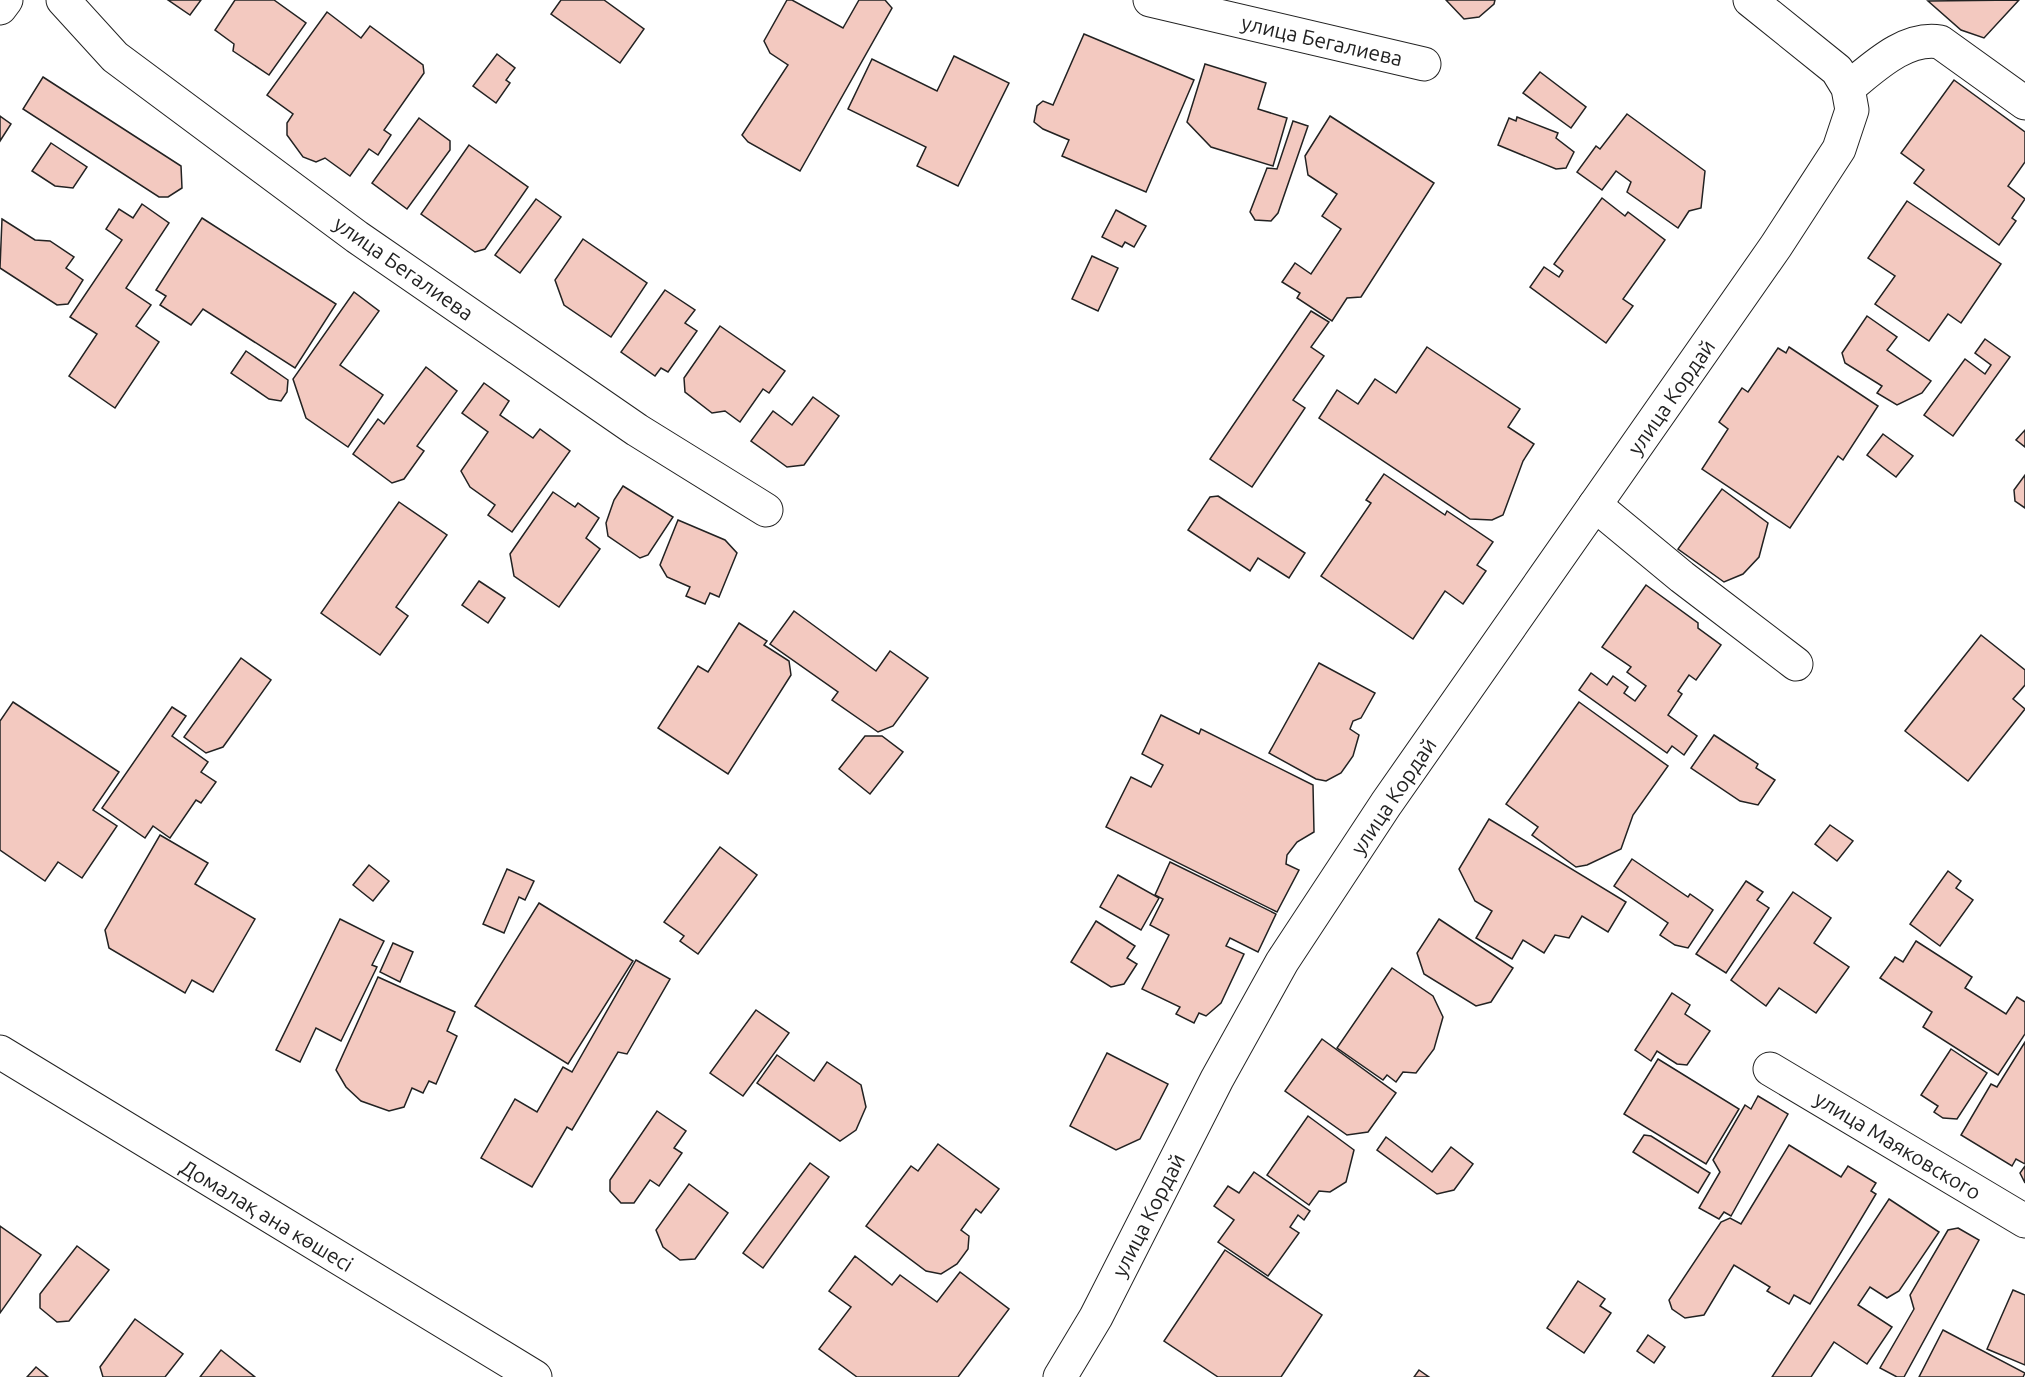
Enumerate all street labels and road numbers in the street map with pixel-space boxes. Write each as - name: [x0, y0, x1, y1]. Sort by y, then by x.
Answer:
- street label: улица Бегалиева: [1239, 10, 1405, 70]
- street label: улица Бегалиева: [330, 211, 478, 325]
- street label: улица Кордай: [1622, 335, 1720, 459]
- street label: улица Кордай: [1345, 733, 1441, 859]
- street label: улица Маяковского: [1810, 1086, 1986, 1204]
- street label: улица Кордай: [1107, 1149, 1189, 1281]
- street label: Домалақ ана көшесі: [176, 1154, 358, 1276]

